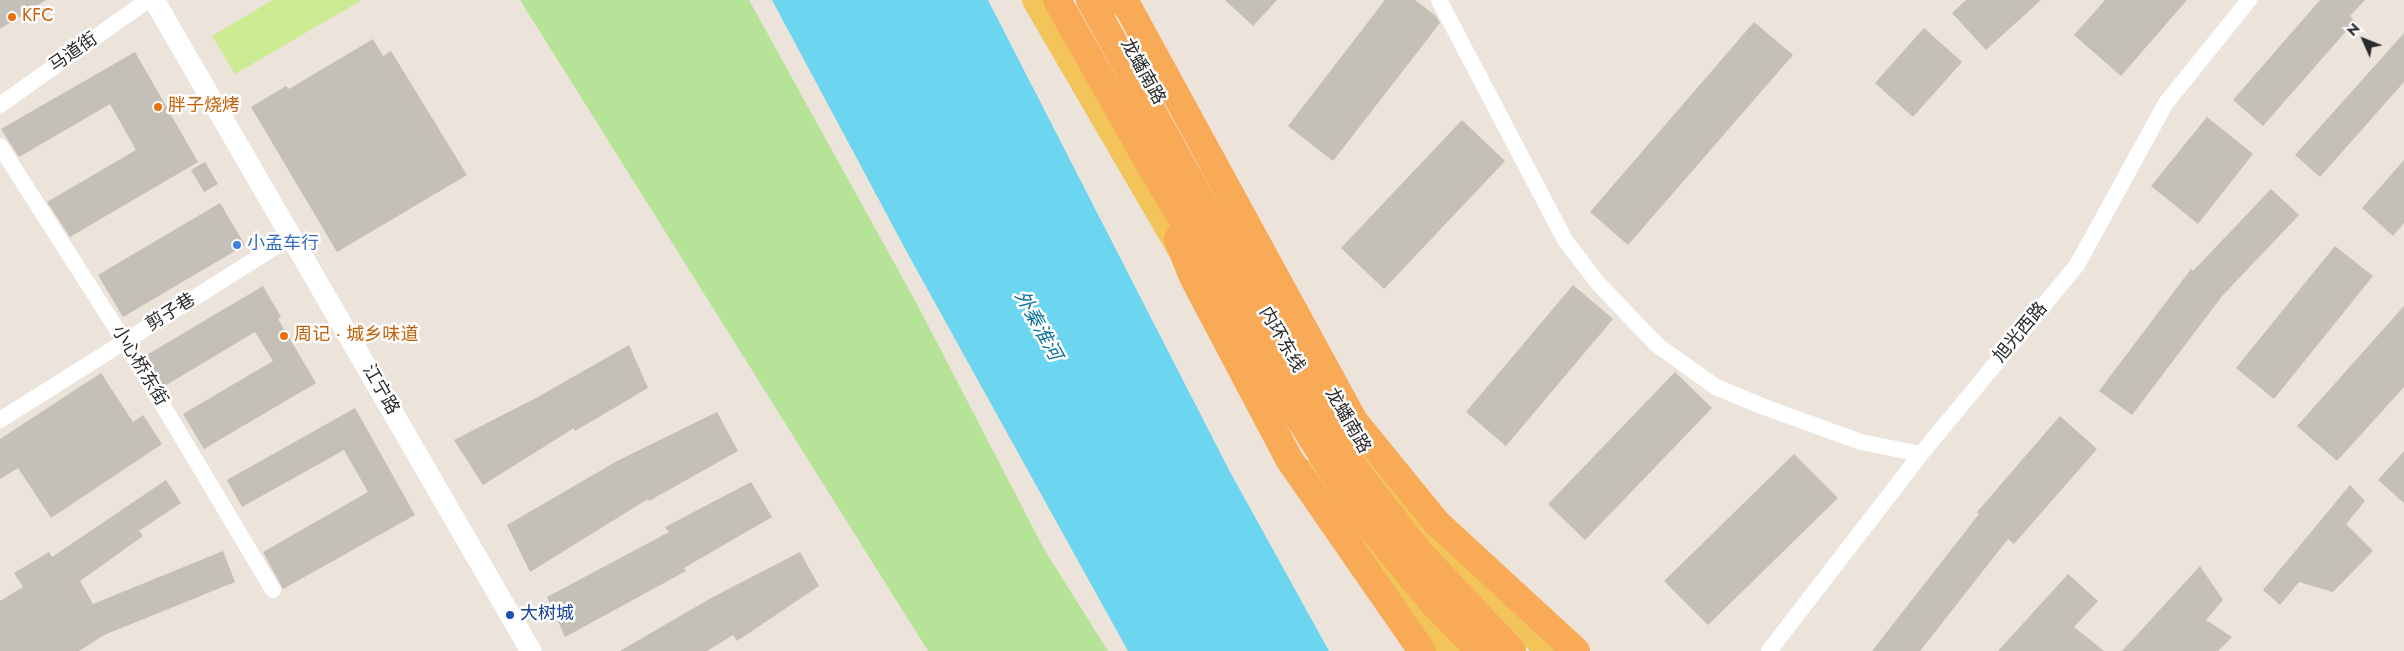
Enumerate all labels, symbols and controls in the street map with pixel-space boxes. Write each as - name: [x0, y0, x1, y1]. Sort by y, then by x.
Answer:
- place label: KFC: [22, 6, 53, 28]
- marker: KFC: [6, 11, 18, 23]
- north arrow: [2339, 15, 2389, 65]
- text: N: [2342, 19, 2364, 41]
- street label: 马道街: [46, 29, 102, 77]
- street label: 龙蟠南路: [1115, 35, 1169, 109]
- place label: 胖子烧烤: [168, 96, 240, 118]
- marker: 胖子烧烤: [152, 101, 164, 113]
- place label: 小孟车行: [247, 234, 319, 256]
- marker: 小孟车行: [231, 239, 243, 251]
- water label: 外秦淮河: [1009, 287, 1065, 365]
- street label: 剪子巷: [142, 290, 200, 336]
- street label: 旭光西路: [1990, 298, 2052, 368]
- street label: 内环东线: [1254, 303, 1308, 377]
- street label: 小心桥东街: [107, 322, 171, 410]
- place label: 周记 · 城乡味道: [294, 325, 418, 347]
- marker: 周记 · 城乡味道: [278, 330, 290, 342]
- street label: 江宁路: [357, 361, 403, 419]
- street label: 龙蟠南路: [1320, 384, 1374, 458]
- place label: 大树城: [520, 604, 574, 626]
- marker: 大树城: [504, 609, 516, 621]

